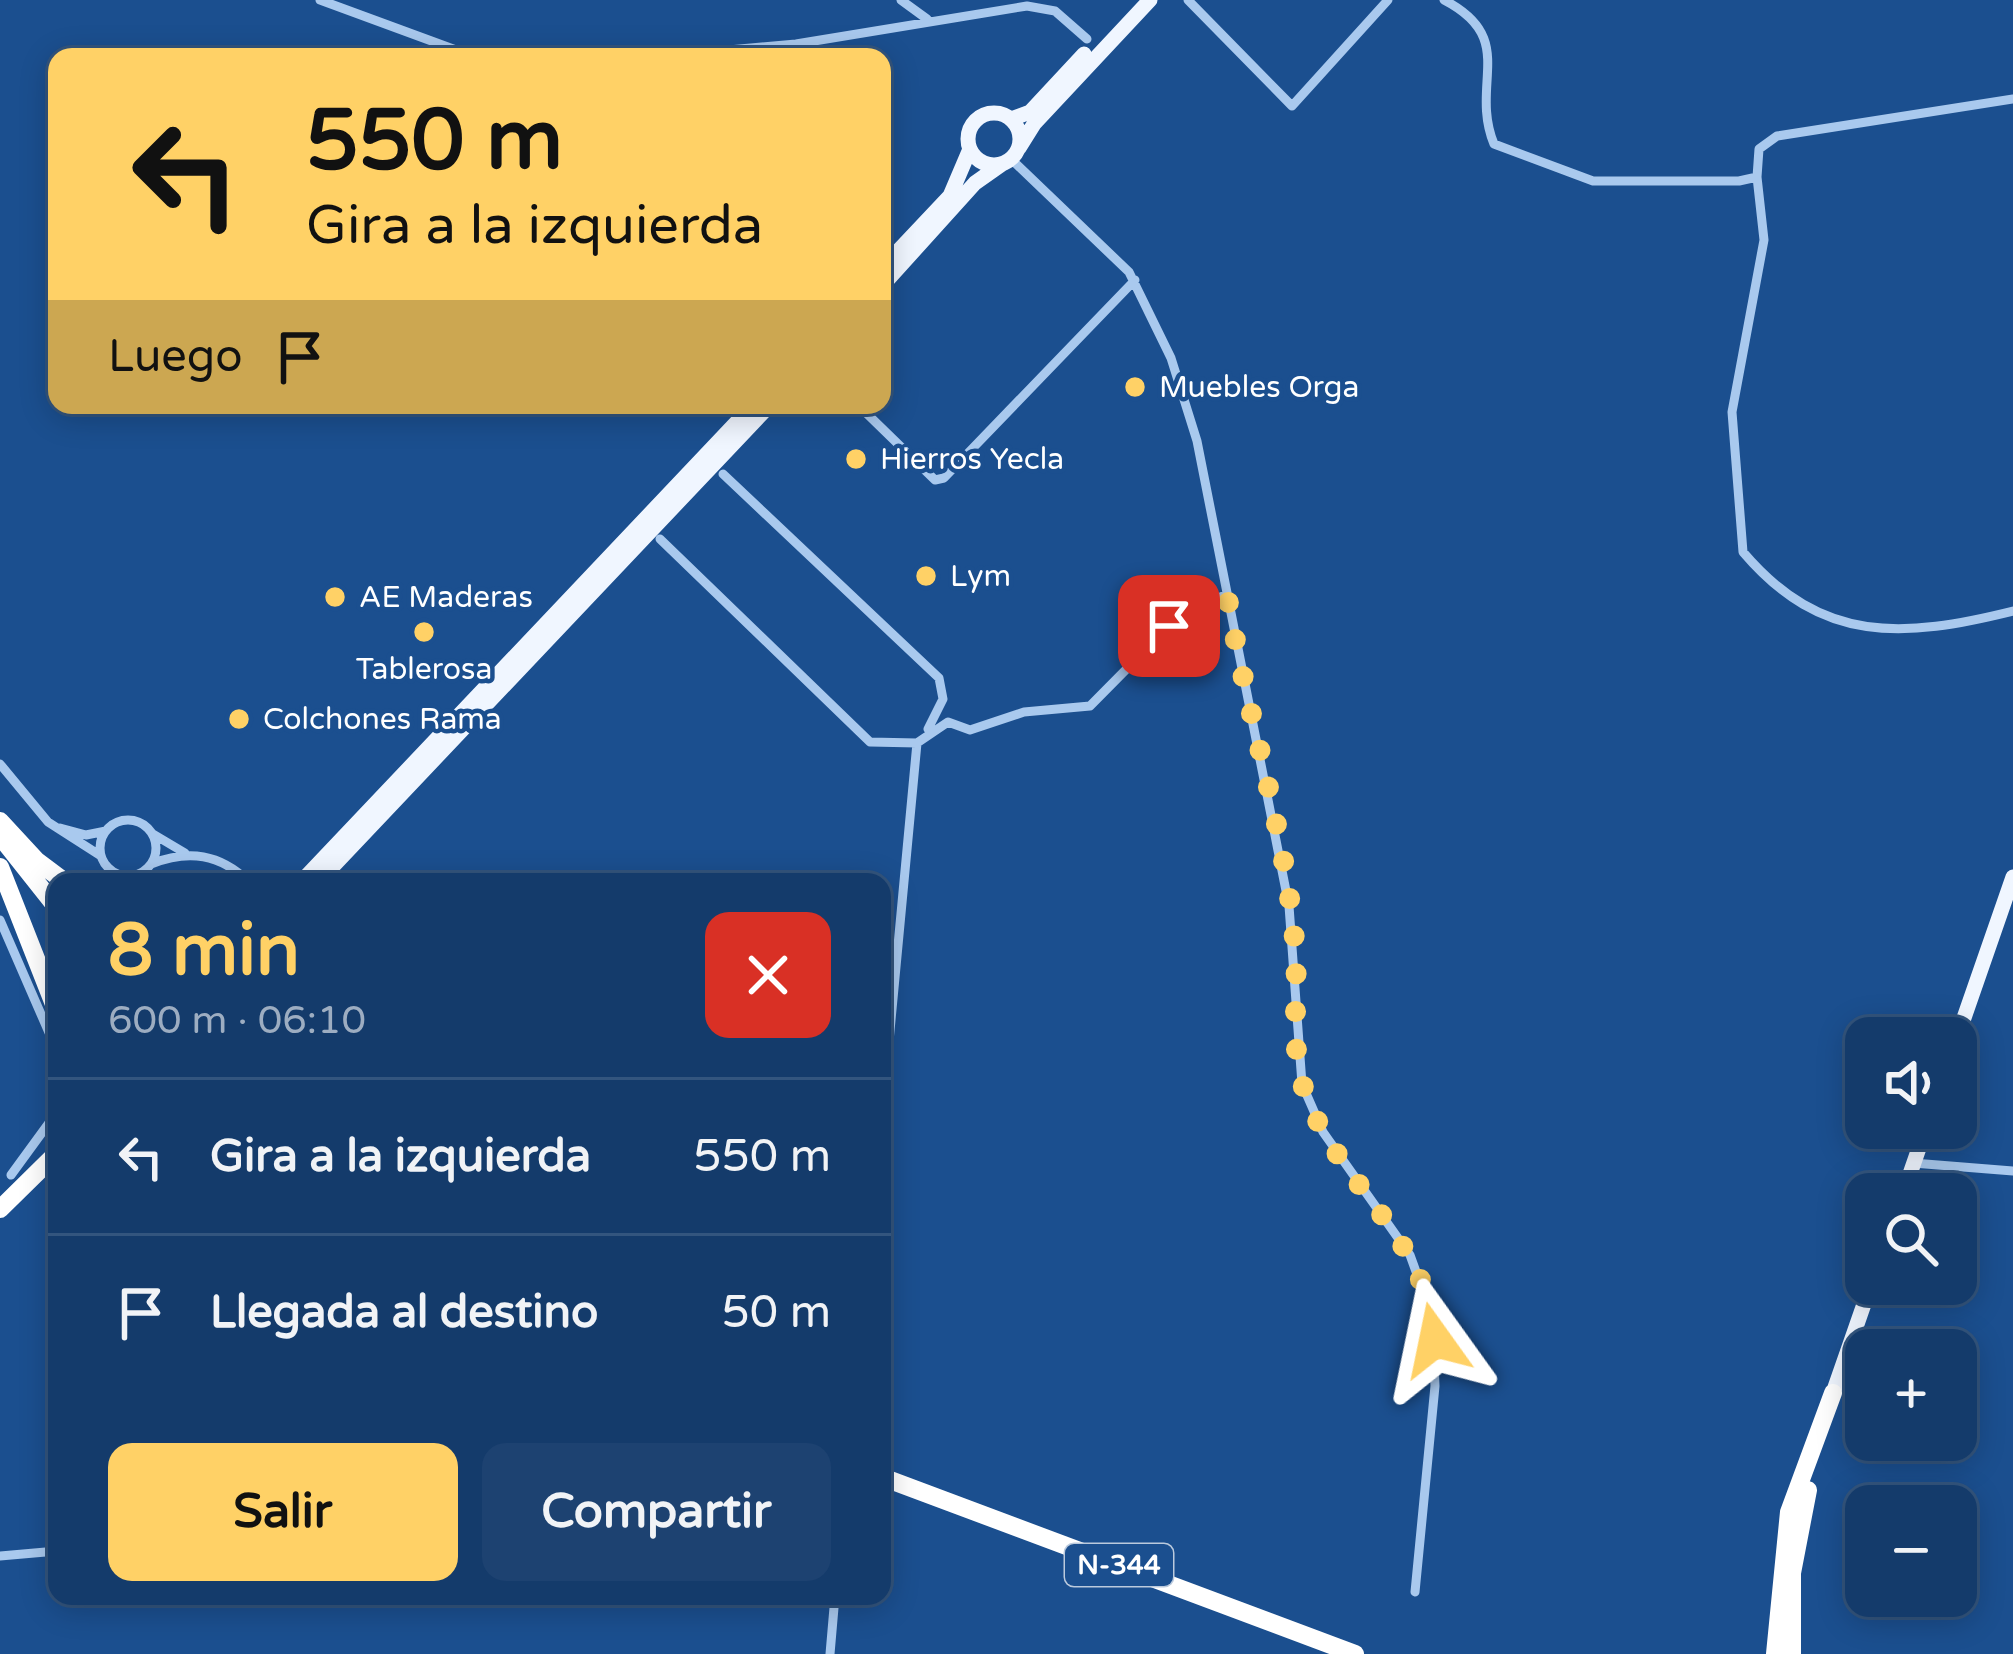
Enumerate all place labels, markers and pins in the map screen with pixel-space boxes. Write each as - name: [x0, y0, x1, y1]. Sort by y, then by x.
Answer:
- place label: Muebles Orga: [1159, 369, 1359, 406]
- marker: Muebles Orga: [1122, 374, 1148, 400]
- place label: Hierros Yecla: [880, 441, 1064, 478]
- marker: Hierros Yecla: [843, 446, 869, 472]
- place label: Lym: [950, 558, 1011, 595]
- marker: Lym: [913, 563, 939, 589]
- pin: [1118, 575, 1220, 677]
- place label: AE Maderas: [359, 579, 533, 616]
- marker: AE Maderas: [322, 584, 348, 610]
- marker: Tablerosa: [411, 619, 437, 645]
- place label: Tablerosa: [356, 651, 492, 688]
- place label: Colchones Rama: [263, 701, 502, 738]
- marker: Colchones Rama: [226, 706, 252, 732]

